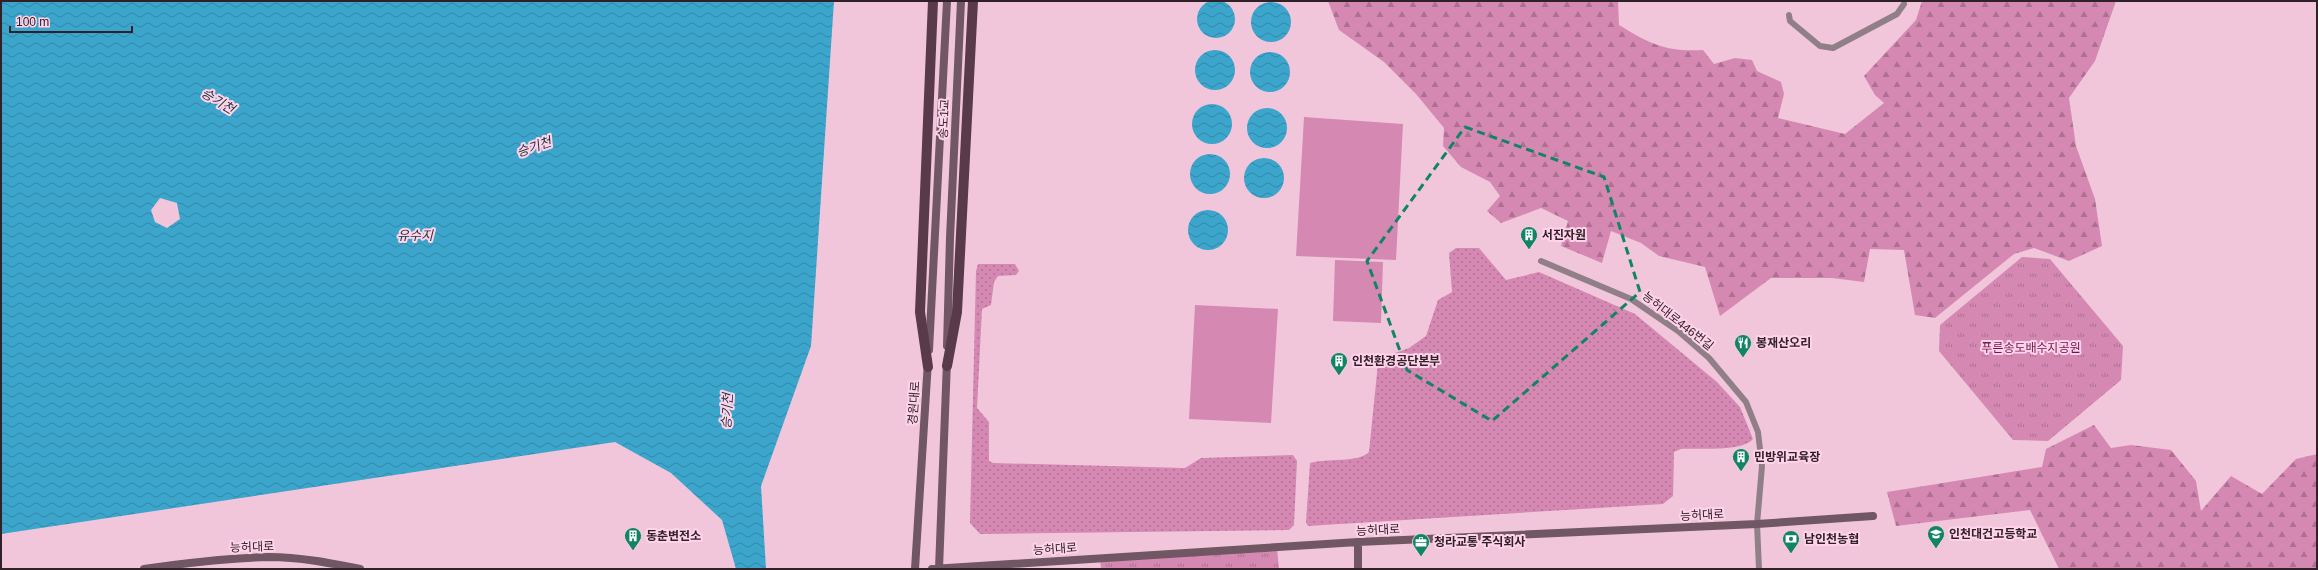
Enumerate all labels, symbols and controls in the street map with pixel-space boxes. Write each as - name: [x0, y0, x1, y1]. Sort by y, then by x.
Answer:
- scale bar: [10, 8, 132, 34]
- text: 100 m: [16, 15, 49, 29]
- water label: 승기천: [199, 85, 238, 117]
- street label: 송도1교: [936, 99, 952, 139]
- water label: 승기천: [515, 134, 554, 160]
- building icon: 서진자원: [1519, 225, 1539, 250]
- water label: 유수지: [397, 228, 434, 243]
- place label: 서진자원: [1542, 228, 1586, 242]
- street label: 능허대로446번길: [1640, 289, 1716, 353]
- restaurant icon: 봉재산오리: [1733, 333, 1753, 358]
- place label: 봉재산오리: [1756, 336, 1811, 350]
- park label: 푸른송도배수지공원: [1981, 341, 2081, 355]
- building icon: 인천환경공단본부: [1329, 351, 1349, 376]
- place label: 인천환경공단본부: [1352, 354, 1440, 368]
- street label: 경원대로: [905, 380, 923, 426]
- water label: 승기천: [719, 392, 735, 429]
- building icon: 민방위교육장: [1731, 447, 1751, 472]
- place label: 민방위교육장: [1754, 450, 1820, 464]
- street label: 능허대로: [1680, 507, 1724, 523]
- street label: 능허대로: [1356, 522, 1400, 538]
- school or university icon: 인천대건고등학교: [1926, 524, 1946, 549]
- building icon: 동춘변전소: [623, 526, 643, 551]
- place label: 인천대건고등학교: [1949, 527, 2037, 541]
- place label: 동춘변전소: [646, 529, 701, 543]
- bank icon: 남인천농협: [1781, 529, 1801, 554]
- office icon: 청라교통 주식회사: [1411, 532, 1431, 557]
- place label: 남인천농협: [1804, 532, 1859, 546]
- place label: 청라교통 주식회사: [1434, 535, 1526, 549]
- street label: 능허대로: [230, 539, 274, 555]
- street label: 능허대로: [1032, 540, 1078, 558]

